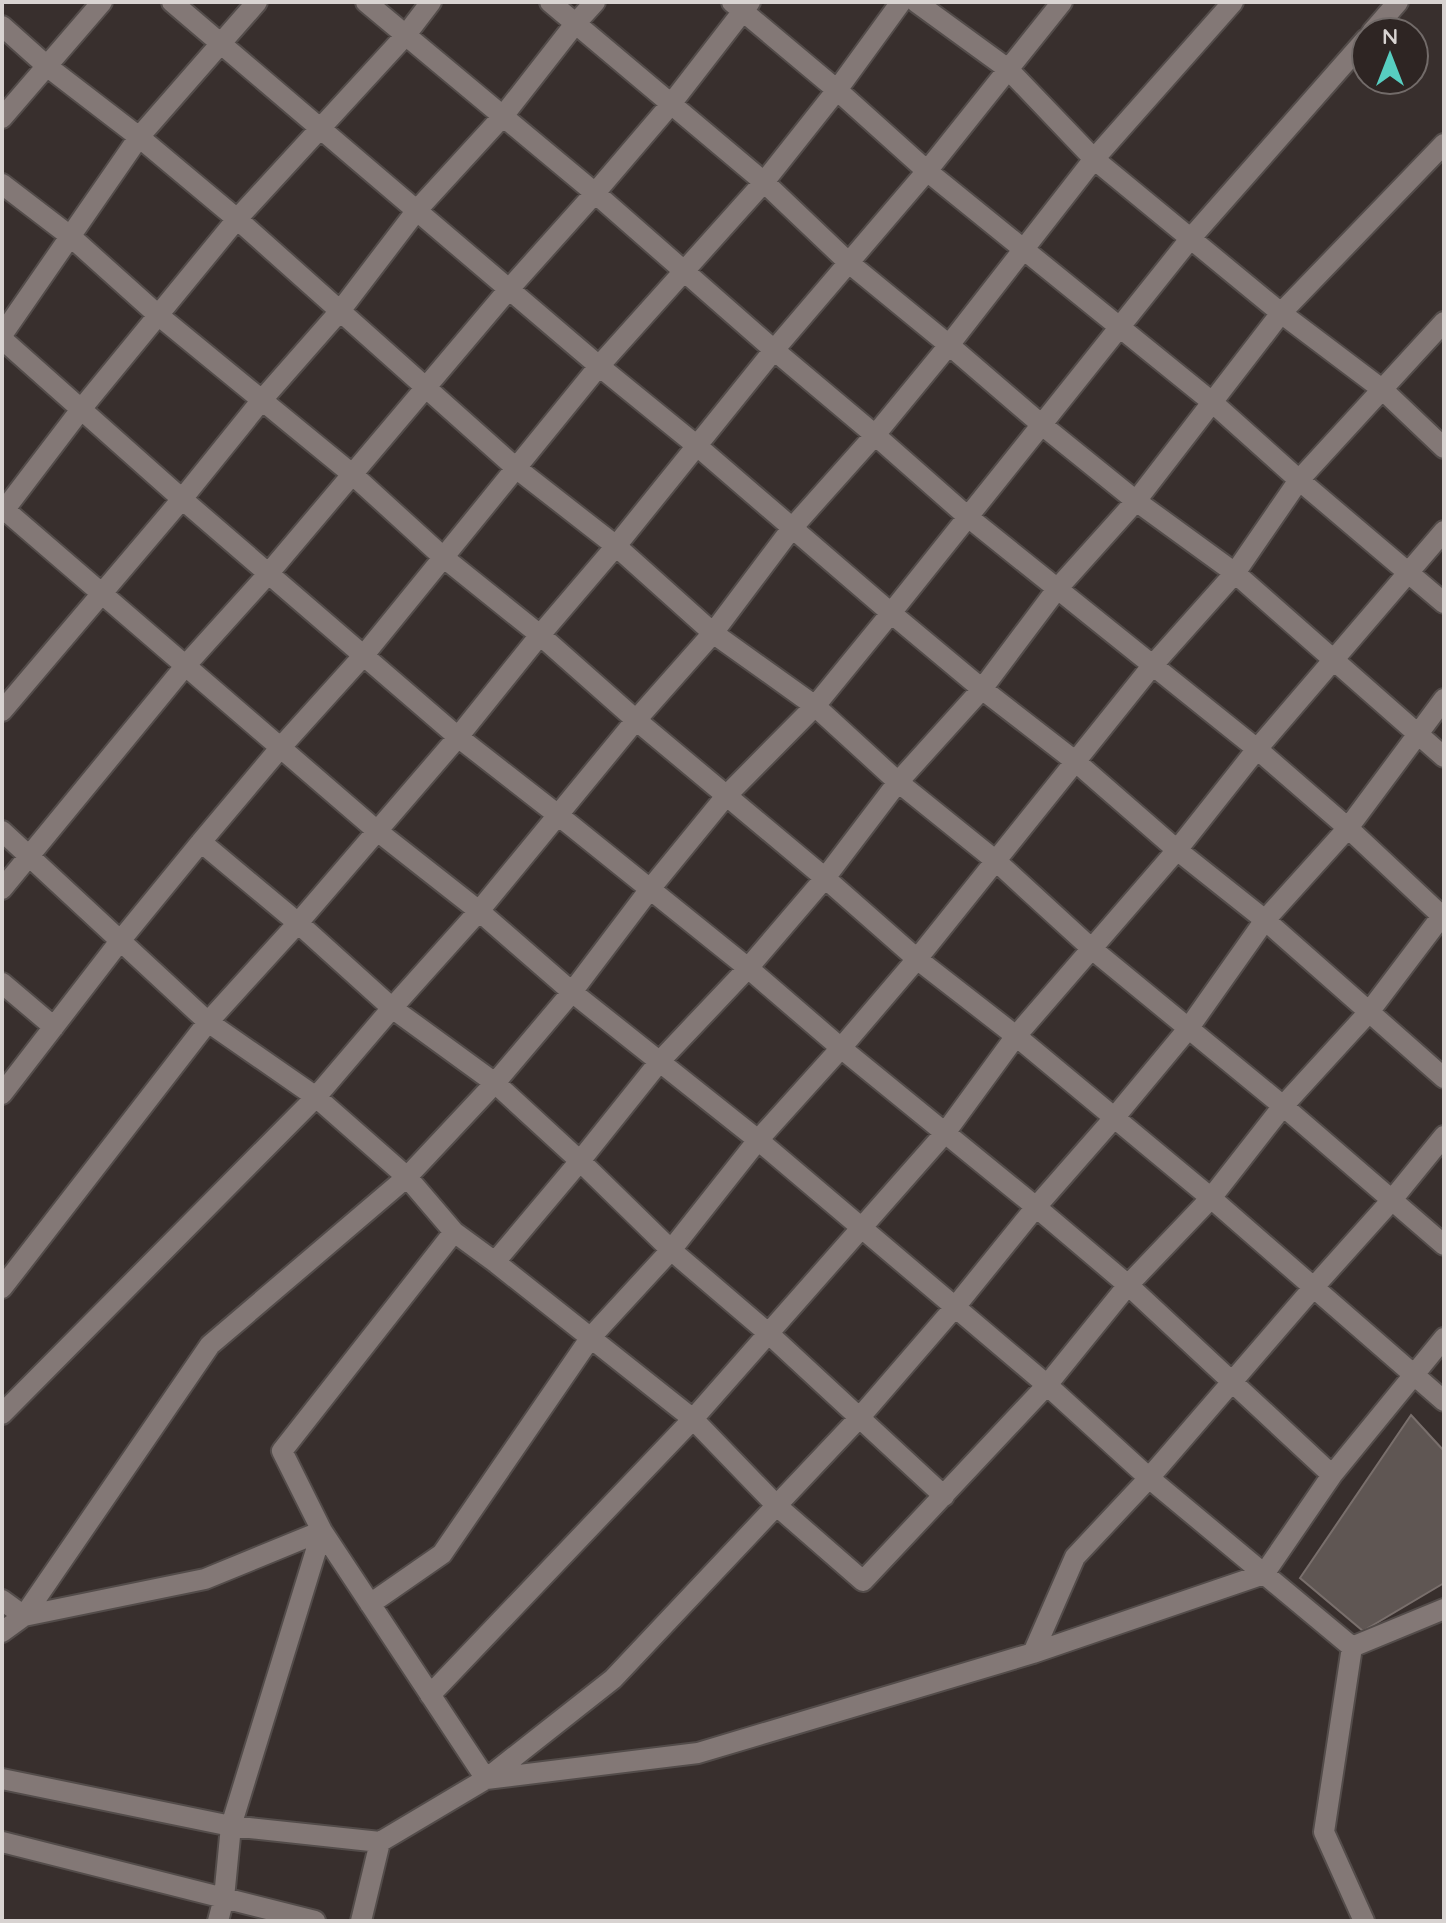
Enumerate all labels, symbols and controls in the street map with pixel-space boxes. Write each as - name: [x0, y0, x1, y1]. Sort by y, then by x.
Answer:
- north arrow: [1350, 16, 1430, 96]
- text: N: [1382, 22, 1398, 50]

